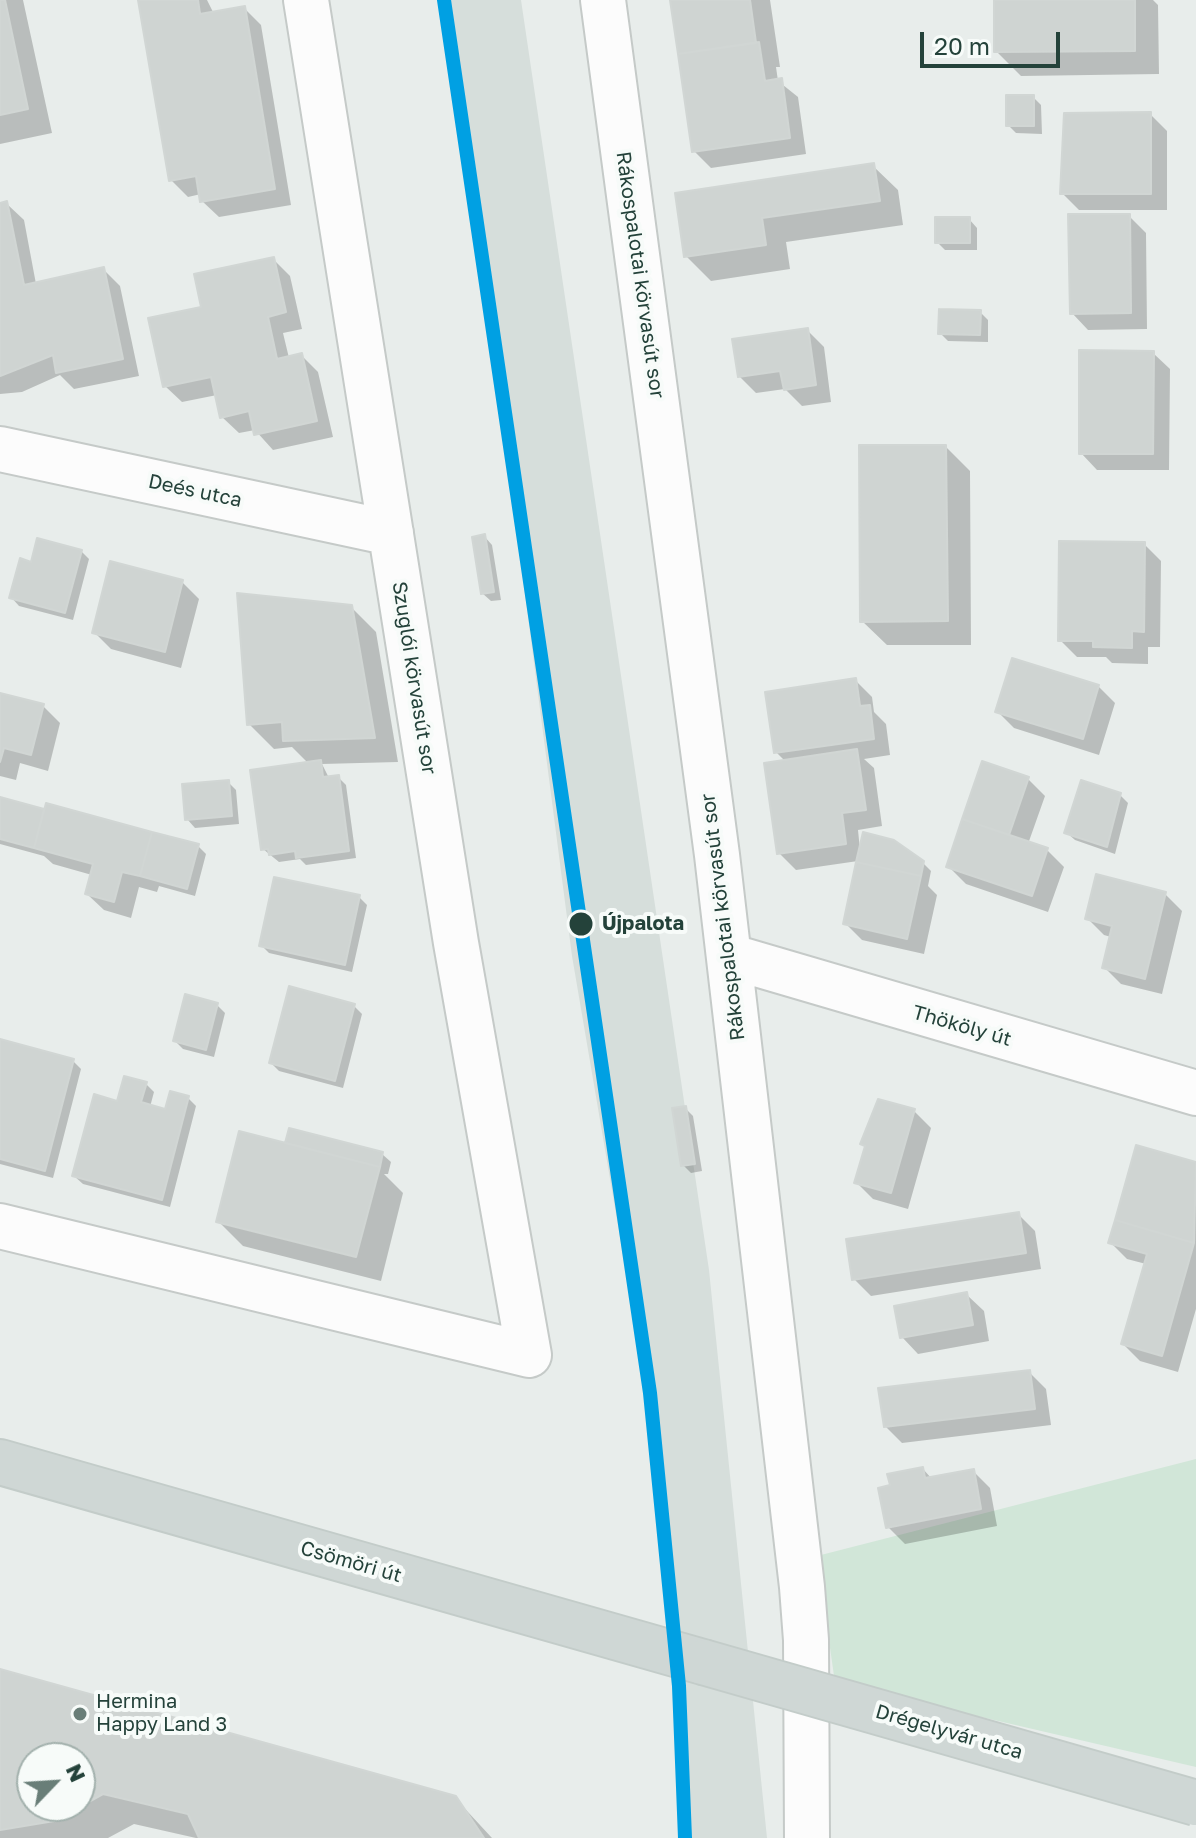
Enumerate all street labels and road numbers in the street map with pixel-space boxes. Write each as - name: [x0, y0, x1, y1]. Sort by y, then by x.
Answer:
- street label: Rákospalotai körvasút sor: [611, 150, 669, 400]
- street label: Deés utca: [146, 469, 244, 513]
- street label: Szuglói körvasút sor: [387, 580, 441, 776]
- street label: Rákospalotai körvasút sor: [696, 792, 750, 1042]
- street label: Thököly út: [910, 1000, 1014, 1052]
- street label: Csömöri út: [298, 1536, 404, 1588]
- street label: Drégelyvár utca: [873, 1700, 1025, 1764]

